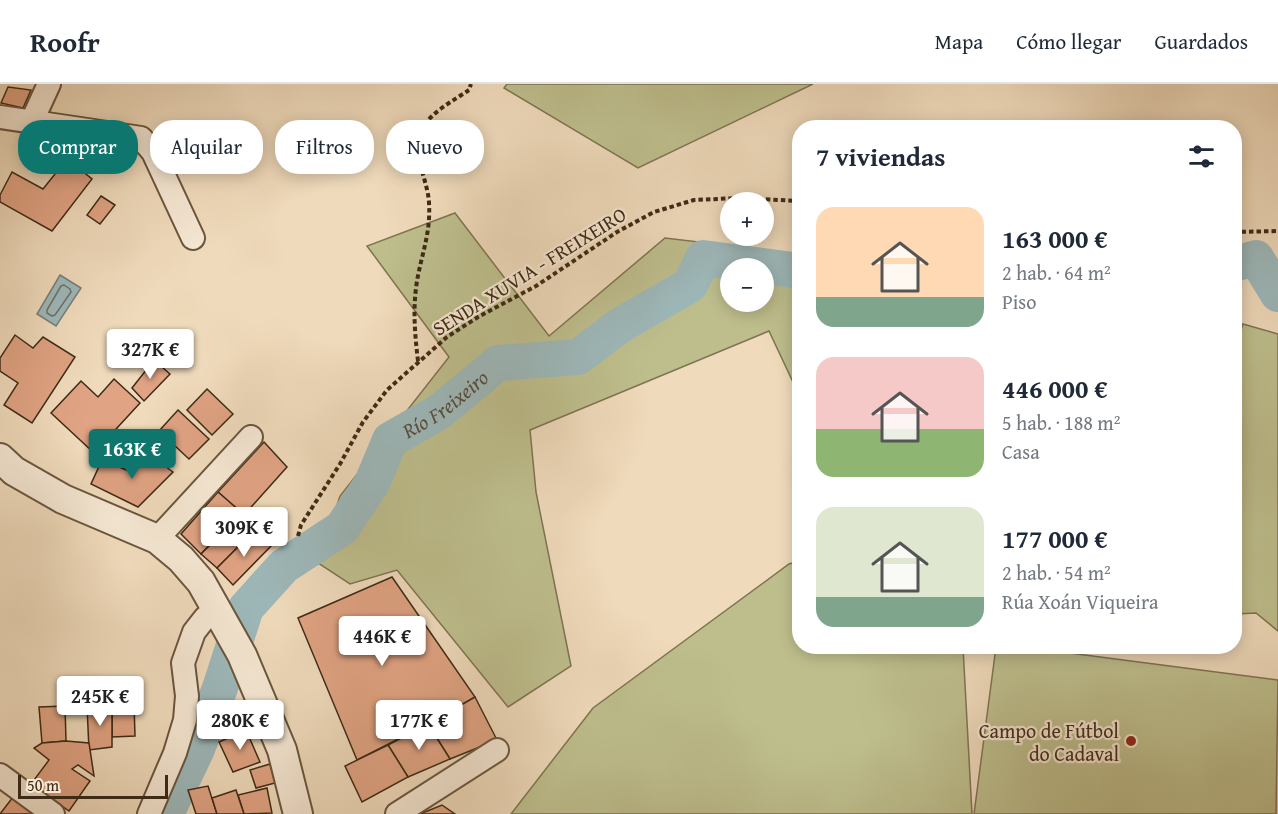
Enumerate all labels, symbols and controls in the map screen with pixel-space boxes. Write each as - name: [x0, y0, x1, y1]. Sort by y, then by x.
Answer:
- text: Roofr: [30, 21, 100, 62]
- text: Mapa: [935, 26, 983, 57]
- text: Cómo llegar: [1016, 26, 1121, 57]
- text: Guardados: [1154, 26, 1248, 57]
- chip: Comprar: [18, 120, 138, 174]
- chip: Alquilar: [150, 120, 263, 174]
- chip: Filtros: [275, 120, 374, 174]
- chip: Nuevo: [386, 120, 484, 174]
- text: 7 viviendas: [816, 137, 946, 176]
- icon: filters: [1185, 140, 1218, 173]
- map controls: [720, 192, 774, 312]
- button: +: [720, 192, 774, 246]
- street label: SENDA XUVIA - FREIXEIRO: [427, 199, 631, 343]
- text: 163 000 €: [1002, 219, 1108, 258]
- icon: home: [864, 231, 936, 303]
- button: −: [720, 258, 774, 312]
- text: 2 hab. · 64 m²: [1002, 258, 1111, 287]
- text: Piso: [1002, 287, 1037, 316]
- pin: 327K €: [101, 329, 199, 380]
- text: 327K €: [121, 334, 179, 363]
- water label: Río Freixeiro: [395, 362, 495, 446]
- text: 446 000 €: [1002, 369, 1108, 408]
- icon: home: [864, 381, 936, 453]
- text: 5 hab. · 188 m²: [1002, 408, 1120, 437]
- pin: 163K €: [83, 429, 181, 480]
- text: 163K €: [103, 434, 161, 463]
- text: Casa: [1002, 437, 1040, 466]
- pin: 309K €: [195, 507, 293, 558]
- text: 309K €: [215, 512, 273, 541]
- text: 177 000 €: [1002, 519, 1108, 558]
- icon: home: [864, 531, 936, 603]
- text: 2 hab. · 54 m²: [1002, 558, 1111, 587]
- text: Rúa Xoán Viqueira: [1002, 587, 1158, 616]
- pin: 446K €: [333, 616, 431, 667]
- text: 446K €: [353, 621, 411, 650]
- pin: 245K €: [51, 676, 149, 727]
- text: 245K €: [71, 681, 129, 710]
- pin: 280K €: [191, 700, 289, 751]
- pin: 177K €: [370, 700, 468, 751]
- text: 280K €: [211, 705, 269, 734]
- text: 177K €: [390, 705, 448, 734]
- place label: Campo de Fútbol do Cadaval: [979, 716, 1119, 768]
- marker: Campo de Fútbol do Cadaval: [1124, 734, 1138, 748]
- scale bar: [18, 772, 168, 800]
- text: 50 m: [27, 773, 59, 797]

